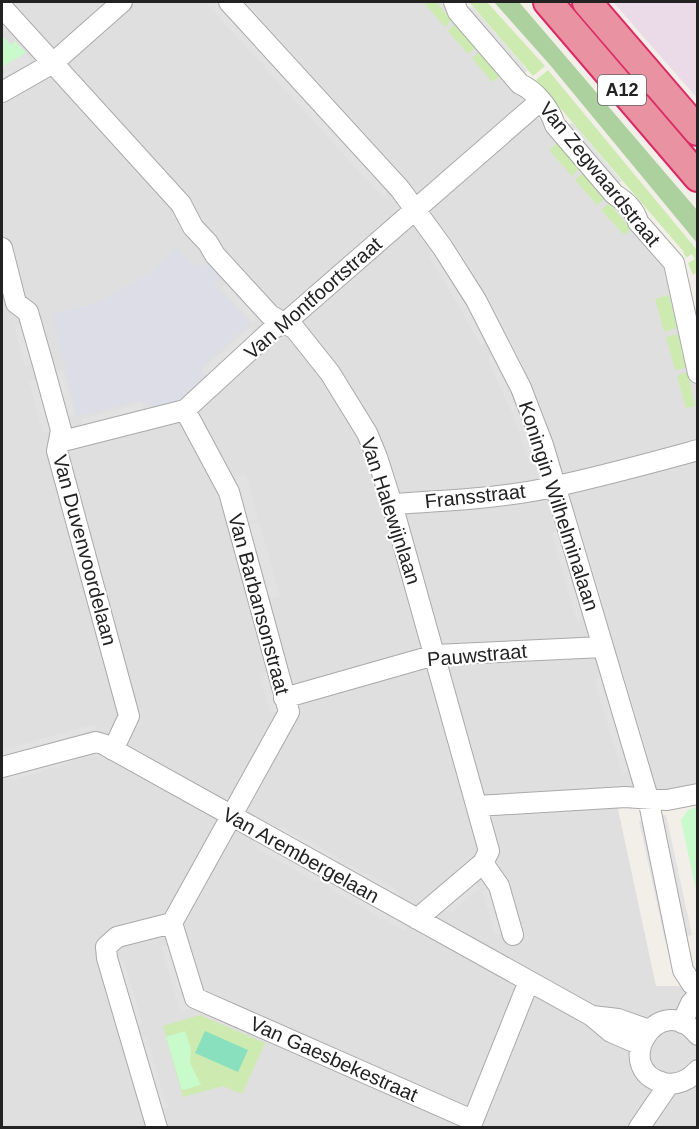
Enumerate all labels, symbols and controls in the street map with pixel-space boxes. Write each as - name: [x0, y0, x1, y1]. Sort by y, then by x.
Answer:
- road number: A12: [598, 75, 646, 105]
- street label: Van Zegwaardstraat: [535, 98, 665, 251]
- street label: Van Montfoortstraat: [240, 232, 386, 363]
- street label: Koningin Wilhelminalaan: [515, 398, 603, 614]
- street label: Van Halewijnlaan: [357, 435, 425, 587]
- street label: Van Duvenvoordelaan: [49, 452, 121, 648]
- street label: Fransstraat: [424, 480, 527, 512]
- street label: Van Barbansonstraat: [224, 511, 294, 697]
- street label: Pauwstraat: [426, 640, 528, 670]
- street label: Van Arembergelaan: [219, 803, 383, 907]
- street label: Van Gaesbekestraat: [247, 1012, 421, 1106]

